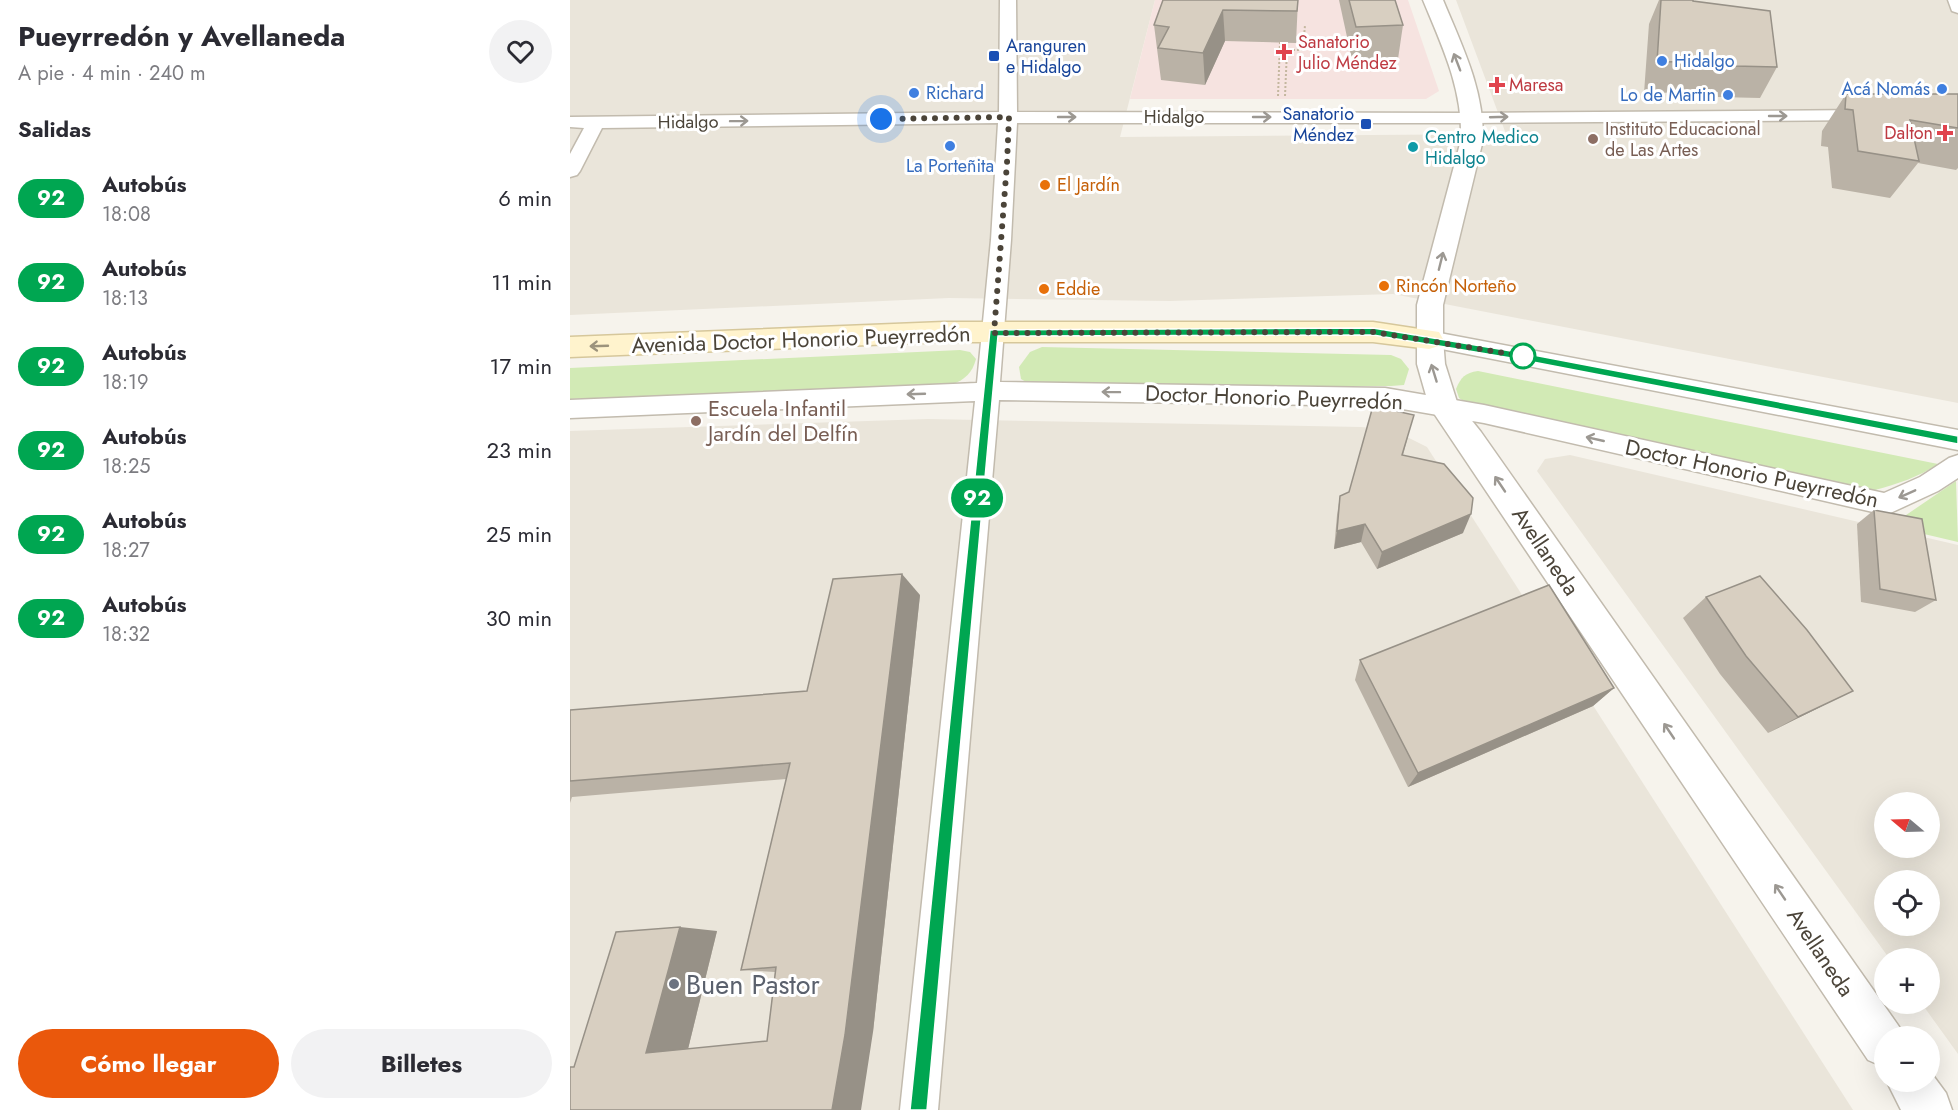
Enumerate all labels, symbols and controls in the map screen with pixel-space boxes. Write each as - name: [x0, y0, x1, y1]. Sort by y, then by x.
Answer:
- text: Pueyrredón y Avellaneda: [18, 16, 345, 57]
- button: heart: [489, 20, 552, 83]
- place label: Sanatorio Julio Méndez: [1296, 29, 1397, 76]
- place label: Aranguren e Hidalgo: [1006, 33, 1087, 80]
- marker: Sanatorio Julio Méndez: [1275, 43, 1293, 61]
- place label: Hidalgo: [1674, 48, 1735, 74]
- marker: Aranguren e Hidalgo: [987, 49, 1001, 63]
- one-way arrow: [1450, 53, 1461, 72]
- marker: Hidalgo: [1655, 54, 1669, 68]
- text: A pie · 4 min · 240 m: [18, 59, 206, 88]
- place label: Maresa: [1509, 72, 1563, 98]
- place label: Acá Nomás: [1842, 76, 1930, 102]
- marker: Maresa: [1490, 78, 1504, 92]
- place label: Richard: [926, 80, 984, 106]
- place label: Lo de Martin: [1620, 82, 1716, 108]
- marker: Acá Nomás: [1935, 82, 1949, 96]
- marker: Richard: [907, 86, 921, 100]
- marker: Lo de Martin: [1721, 88, 1735, 102]
- place label: Sanatorio Méndez: [1283, 101, 1355, 148]
- your location: [866, 104, 896, 134]
- street label: Hidalgo: [1144, 104, 1205, 130]
- street label: Hidalgo: [657, 108, 719, 136]
- one-way arrow: [1768, 110, 1788, 122]
- one-way arrow: [1057, 111, 1077, 123]
- one-way arrow: [1252, 111, 1272, 123]
- one-way arrow: [1489, 112, 1509, 123]
- text: Salidas: [18, 113, 91, 145]
- one-way arrow: [728, 115, 748, 127]
- place label: Instituto Educacional de Las Artes: [1605, 116, 1761, 163]
- marker: Sanatorio Méndez: [1359, 117, 1373, 131]
- place label: Dalton: [1884, 120, 1933, 146]
- place label: Centro Medico Hidalgo: [1425, 124, 1539, 171]
- marker: Dalton: [1938, 126, 1952, 140]
- marker: Instituto Educacional de Las Artes: [1586, 132, 1600, 146]
- marker: La Porteñita: [943, 139, 957, 153]
- marker: Centro Medico Hidalgo: [1406, 140, 1420, 154]
- place label: La Porteñita: [906, 153, 994, 179]
- text: Autobús: [102, 168, 187, 200]
- place label: El Jardín: [1057, 172, 1120, 198]
- marker: El Jardín: [1038, 178, 1052, 192]
- text: 6 min: [498, 182, 552, 214]
- text: 92: [37, 183, 65, 213]
- text: 18:08: [102, 200, 151, 229]
- text: Autobús: [102, 252, 187, 284]
- one-way arrow: [1436, 252, 1448, 271]
- text: 11 min: [491, 266, 552, 298]
- text: 92: [37, 267, 65, 297]
- place label: Rincón Norteño: [1396, 273, 1516, 299]
- place label: Eddie: [1056, 276, 1100, 302]
- marker: Rincón Norteño: [1377, 279, 1391, 293]
- marker: Eddie: [1037, 282, 1051, 296]
- text: 18:13: [102, 284, 148, 313]
- street label: Avenida Doctor Honorio Pueyrredón: [631, 317, 971, 361]
- text: Autobús: [102, 336, 187, 368]
- one-way arrow: [590, 340, 610, 351]
- unlabelled marker: [1510, 343, 1536, 369]
- text: 17 min: [490, 350, 552, 382]
- text: 92: [37, 351, 65, 381]
- one-way arrow: [1428, 364, 1439, 383]
- text: 18:19: [102, 368, 148, 397]
- street label: Doctor Honorio Pueyrredón: [1144, 377, 1404, 417]
- one-way arrow: [1101, 387, 1121, 398]
- one-way arrow: [906, 389, 926, 400]
- place label: Escuela Infantil Jardín del Delfín: [705, 392, 858, 449]
- marker: Escuela Infantil Jardín del Delfín: [689, 414, 703, 428]
- text: Autobús: [102, 420, 187, 452]
- street label: Doctor Honorio Pueyrredón: [1622, 431, 1882, 515]
- one-way arrow: [1586, 433, 1606, 444]
- text: 23 min: [486, 434, 552, 466]
- text: 92: [37, 435, 65, 465]
- text: 18:25: [102, 452, 151, 481]
- one-way arrow: [1494, 476, 1506, 492]
- line badge: 92: [950, 478, 1004, 518]
- text: 92: [963, 483, 991, 513]
- one-way arrow: [1899, 488, 1917, 500]
- street label: Avellaneda: [1505, 500, 1587, 602]
- text: Autobús: [102, 504, 187, 536]
- text: 25 min: [486, 518, 552, 550]
- text: 92: [37, 519, 65, 549]
- text: 18:27: [102, 536, 150, 565]
- text: Autobús: [102, 588, 187, 620]
- text: 30 min: [486, 602, 552, 634]
- text: 92: [37, 603, 65, 633]
- text: 18:32: [102, 620, 150, 649]
- one-way arrow: [1663, 723, 1675, 740]
- north arrow: [1874, 792, 1940, 858]
- map controls: [1874, 792, 1940, 1092]
- button: locate: [1874, 870, 1940, 936]
- one-way arrow: [1774, 884, 1786, 901]
- street label: Avellaneda: [1780, 901, 1862, 1003]
- button: +: [1874, 948, 1940, 1014]
- place label: Buen Pastor: [686, 965, 820, 1004]
- marker: Buen Pastor: [667, 977, 681, 991]
- button: −: [1874, 1026, 1940, 1092]
- button: Cómo llegar: [18, 1029, 279, 1098]
- button: Billetes: [291, 1029, 552, 1098]

